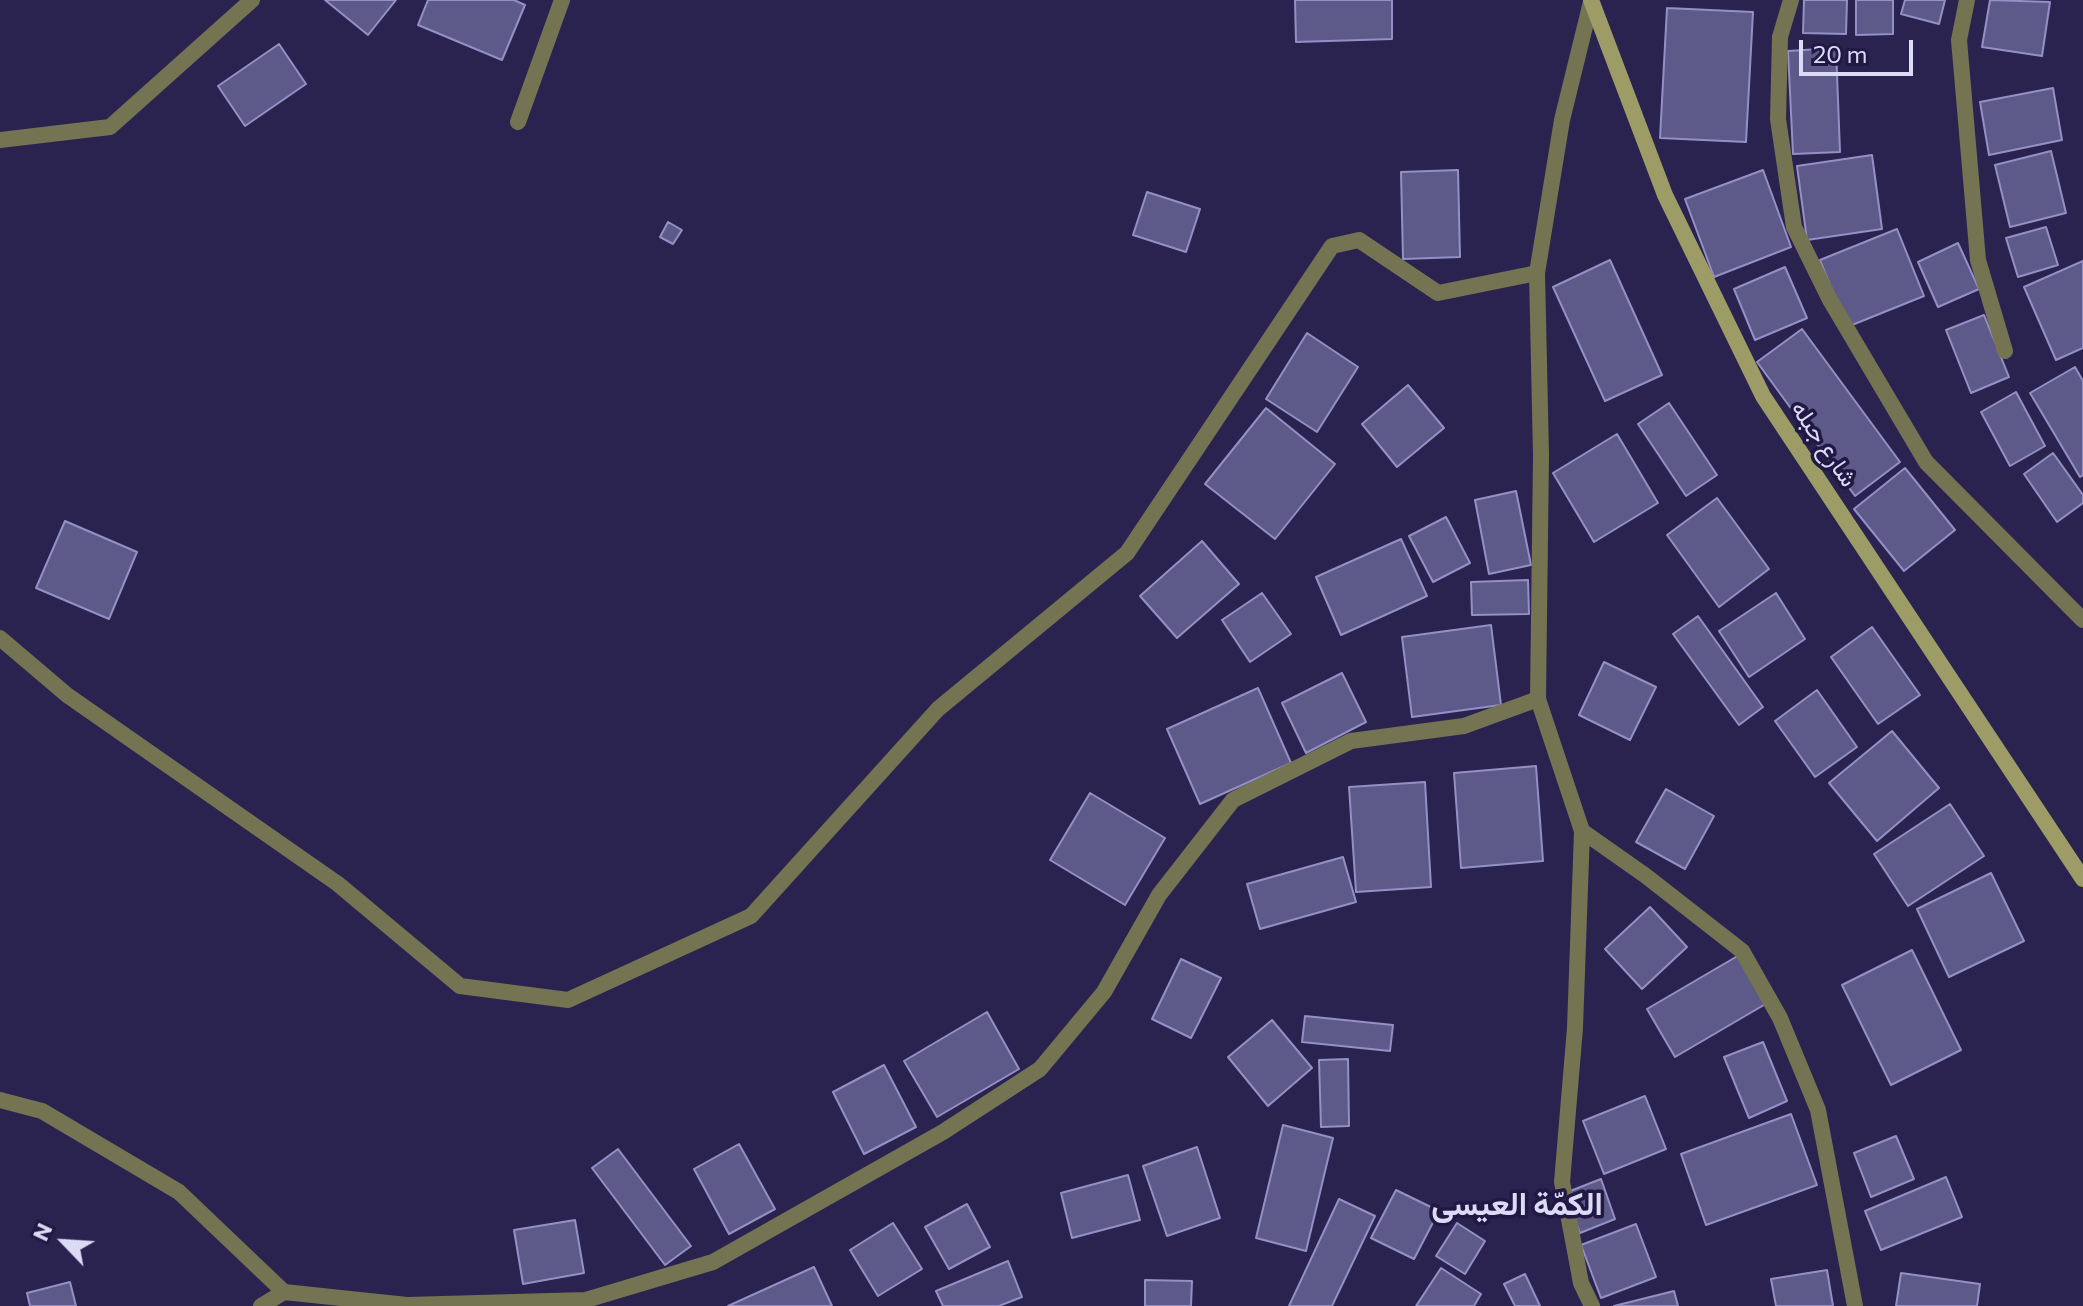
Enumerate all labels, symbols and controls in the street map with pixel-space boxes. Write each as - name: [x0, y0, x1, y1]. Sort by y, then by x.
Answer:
- scale bar: [1803, 24, 1917, 74]
- text: 20 m: [1813, 39, 1867, 68]
- street label: شارع جبله: [1785, 396, 1863, 492]
- district label: الكمّة العيسى: [1431, 1185, 1603, 1223]
- north arrow: [24, 1202, 104, 1282]
- text: N: [26, 1218, 58, 1245]

